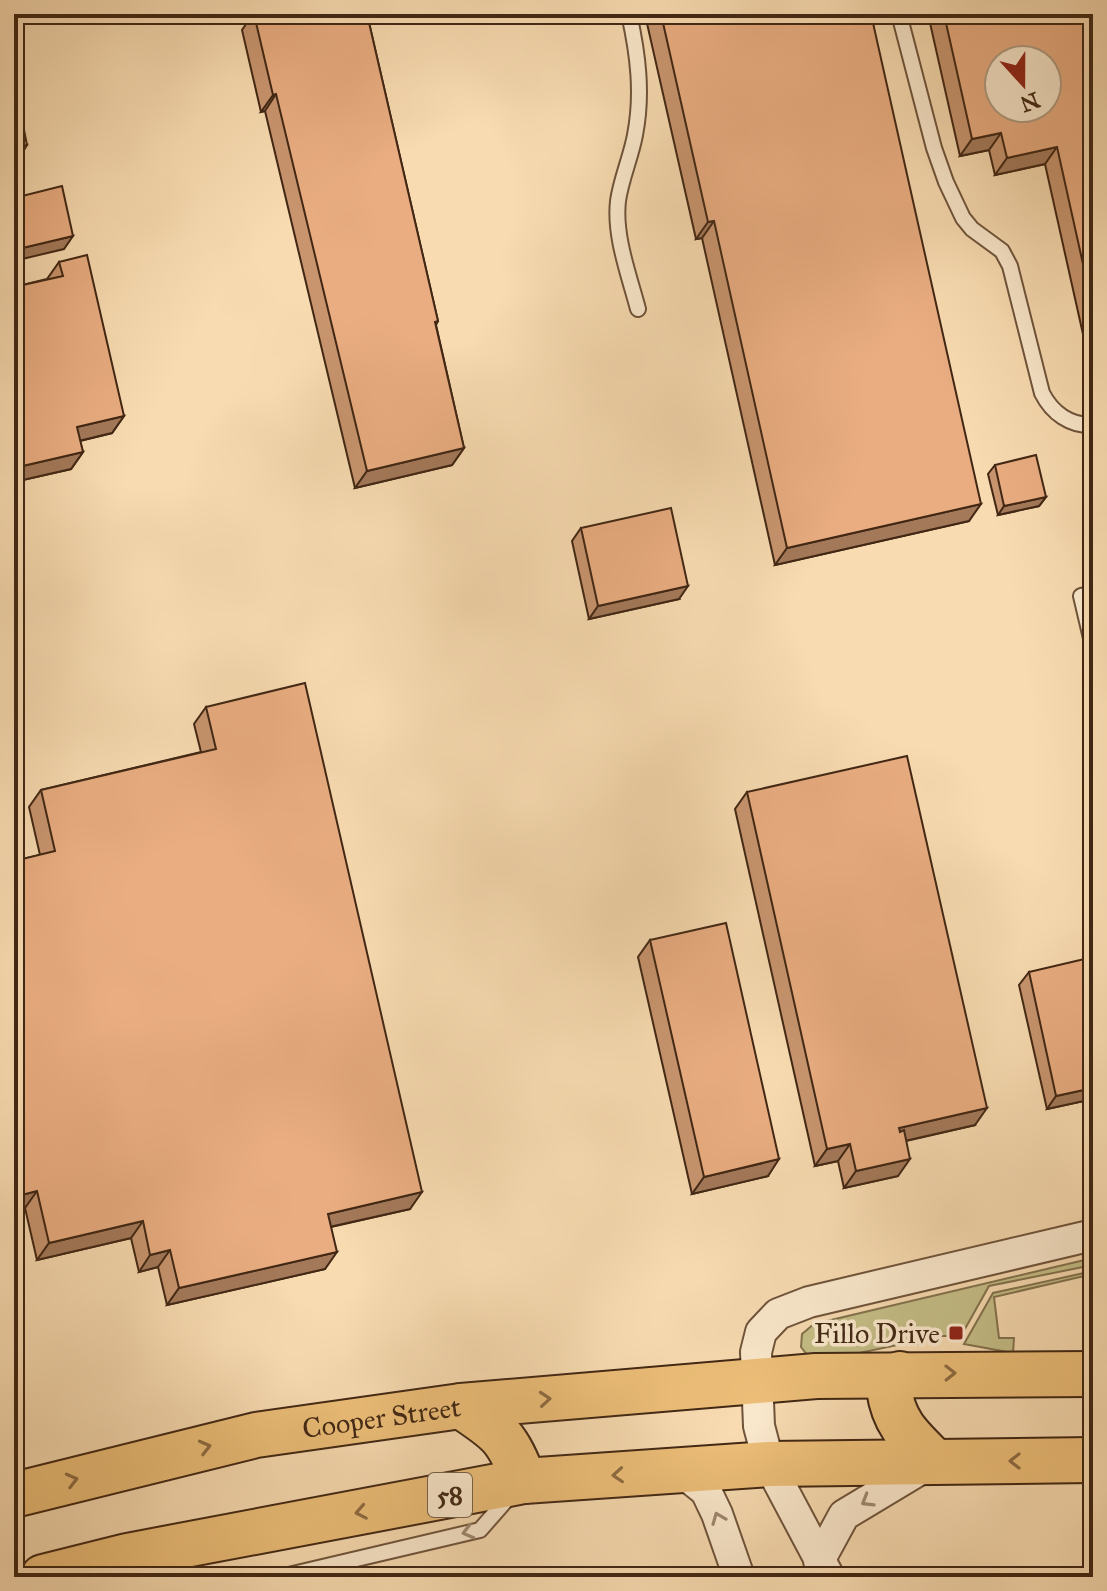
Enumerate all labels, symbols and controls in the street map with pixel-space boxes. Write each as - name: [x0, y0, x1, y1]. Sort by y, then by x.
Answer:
- north arrow: [983, 44, 1063, 124]
- text: N: [1016, 86, 1044, 118]
- place label: Fillo Drive: [814, 1316, 940, 1351]
- marker: Fillo Drive: [947, 1324, 965, 1342]
- one-way arrow: [944, 1364, 957, 1382]
- street label: Cooper Street: [300, 1389, 463, 1446]
- one-way arrow: [539, 1391, 552, 1408]
- one-way arrow: [197, 1440, 211, 1457]
- one-way arrow: [1008, 1452, 1021, 1470]
- one-way arrow: [611, 1466, 624, 1483]
- one-way arrow: [64, 1473, 78, 1490]
- road number: 58: [428, 1473, 472, 1517]
- one-way arrow: [861, 1492, 876, 1507]
- one-way arrow: [355, 1502, 368, 1519]
- one-way arrow: [711, 1512, 728, 1526]
- one-way arrow: [461, 1523, 475, 1540]

